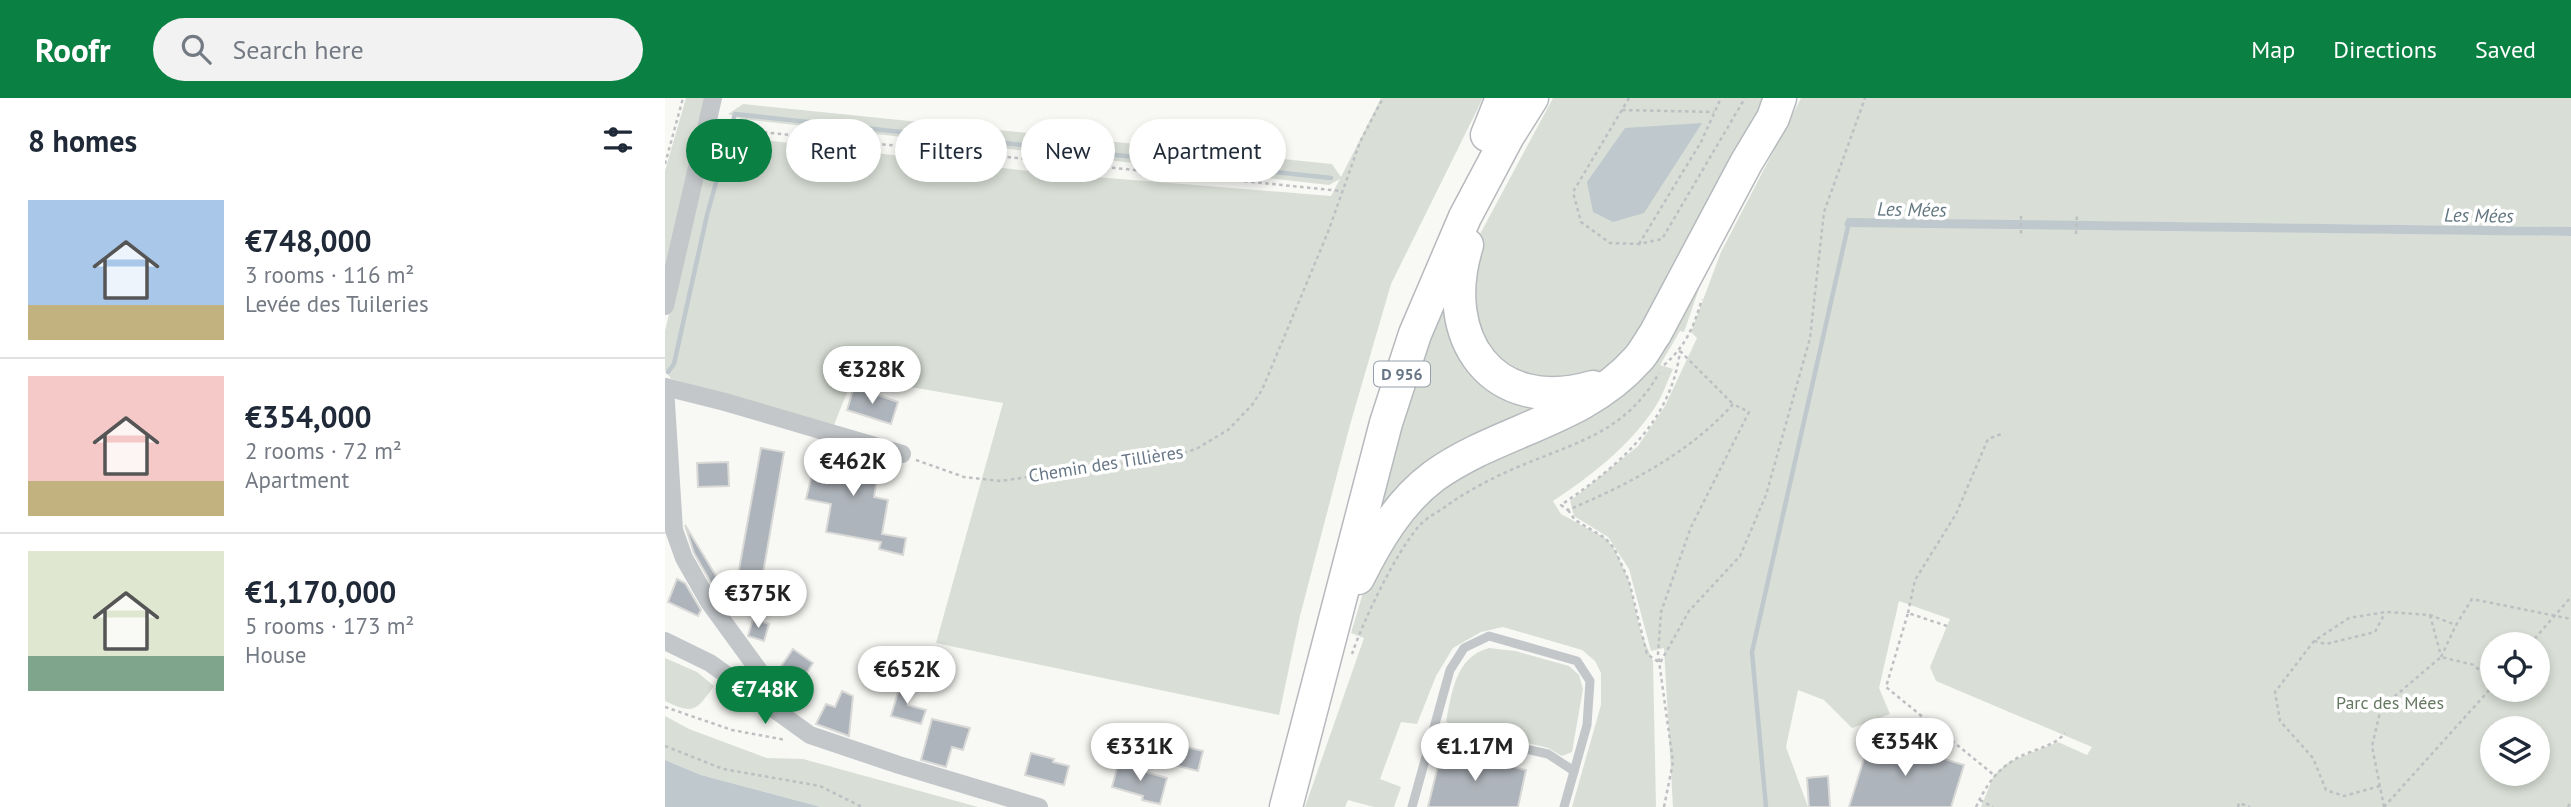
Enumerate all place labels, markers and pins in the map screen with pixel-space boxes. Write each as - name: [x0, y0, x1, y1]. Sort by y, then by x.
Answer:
- pin: €328K: [823, 346, 921, 406]
- pin: €462K: [804, 438, 902, 498]
- pin: €375K: [709, 570, 807, 630]
- pin: €652K: [858, 646, 956, 706]
- pin: €748K: [716, 666, 814, 726]
- pin: €354K: [1856, 718, 1954, 778]
- pin: €331K: [1091, 724, 1189, 783]
- pin: €1.17M: [1418, 724, 1532, 783]

